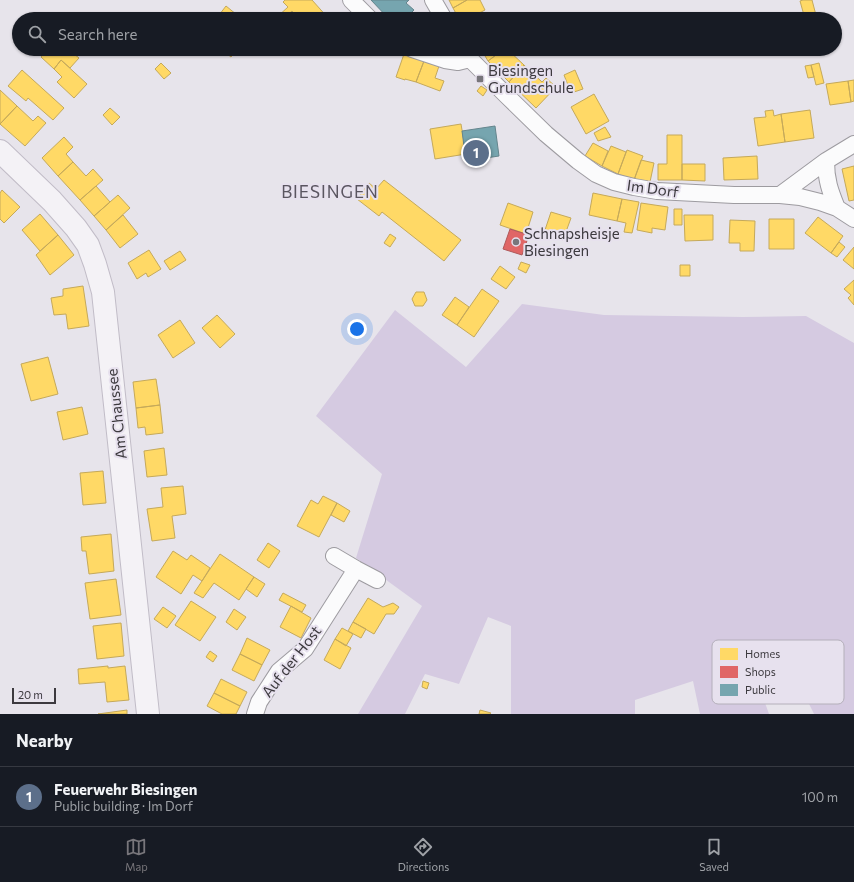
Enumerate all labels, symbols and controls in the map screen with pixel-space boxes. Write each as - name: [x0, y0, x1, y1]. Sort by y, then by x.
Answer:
- search box: [12, 12, 842, 56]
- icon: search: [26, 23, 48, 45]
- text: Search here: [58, 25, 137, 43]
- place label: Biesingen Grundschule: [488, 61, 574, 96]
- marker: Biesingen Grundschule: [475, 74, 485, 84]
- pin: 1: [463, 138, 489, 168]
- street label: Im Dorf: [626, 175, 680, 201]
- district label: BIESINGEN: [281, 181, 379, 202]
- place label: Schnapsheisje Biesingen: [524, 224, 620, 259]
- marker: Schnapsheisje Biesingen: [511, 237, 521, 247]
- your location: [347, 319, 367, 339]
- street label: Am Chaussee: [102, 368, 130, 460]
- street label: Auf der Host: [257, 622, 325, 700]
- legend: [712, 640, 844, 704]
- text: Homes: [745, 647, 780, 660]
- text: Shops: [745, 665, 776, 678]
- text: Public: [745, 683, 776, 696]
- scale bar: [12, 686, 56, 705]
- text: 20 m: [18, 688, 43, 701]
- text: Nearby: [16, 730, 73, 751]
- text: Feuerwehr Biesingen: [54, 780, 197, 798]
- text: 1: [26, 789, 32, 805]
- text: 100 m: [802, 789, 838, 805]
- text: Public building · Im Dorf: [54, 798, 193, 814]
- tab: Map: [125, 836, 148, 873]
- tab: Directions: [398, 836, 449, 873]
- tab: Saved: [699, 836, 729, 873]

